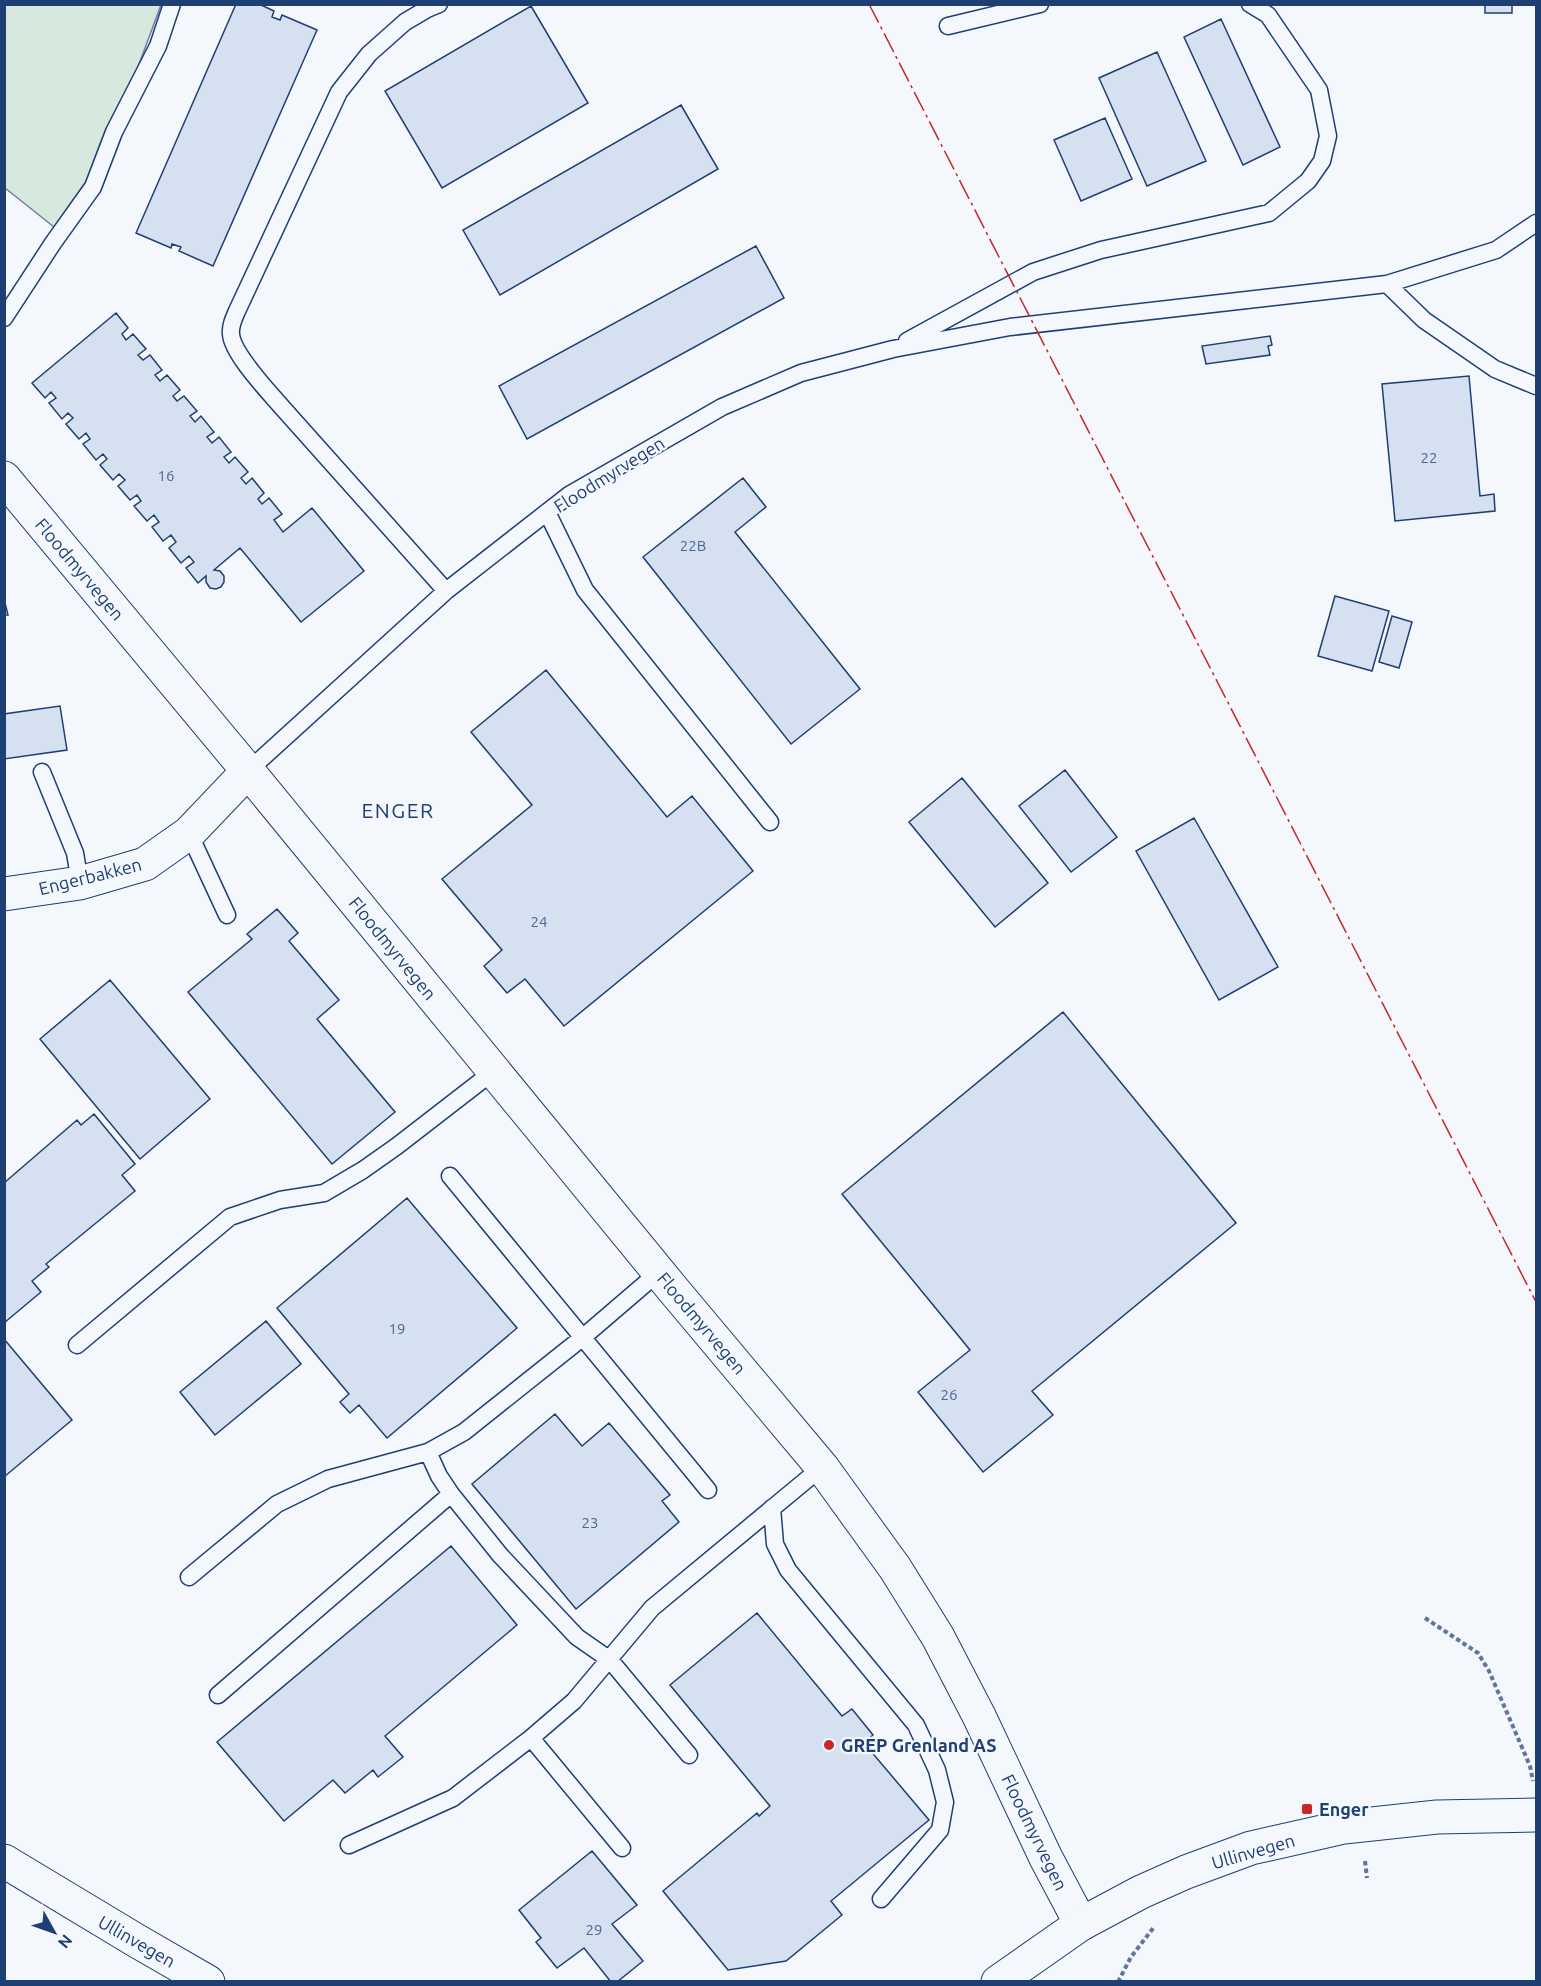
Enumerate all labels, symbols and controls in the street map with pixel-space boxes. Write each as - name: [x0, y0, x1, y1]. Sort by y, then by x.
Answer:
- street label: Floodmyrvegen: [550, 432, 668, 516]
- house number: 22: [1421, 449, 1437, 466]
- house number: 16: [158, 467, 174, 484]
- street label: Floodmyrvegen: [32, 514, 128, 624]
- house number: 22B: [680, 537, 706, 554]
- district label: ENGER: [361, 798, 435, 822]
- street label: Engerbakken: [36, 854, 144, 898]
- street label: Floodmyrvegen: [345, 893, 441, 1003]
- house number: 24: [531, 913, 547, 930]
- street label: Floodmyrvegen: [654, 1268, 750, 1378]
- house number: 19: [389, 1320, 405, 1337]
- house number: 26: [941, 1386, 957, 1403]
- house number: 23: [582, 1514, 598, 1531]
- place label: GREP Grenland AS: [841, 1735, 996, 1755]
- marker: GREP Grenland AS: [822, 1738, 836, 1752]
- street label: Floodmyrvegen: [998, 1771, 1072, 1893]
- place label: Enger: [1319, 1799, 1369, 1819]
- marker: Enger: [1300, 1802, 1314, 1816]
- street label: Ullinvegen: [1209, 1830, 1297, 1872]
- north arrow: [24, 1902, 84, 1962]
- street label: Ullinvegen: [95, 1911, 179, 1971]
- house number: 29: [586, 1921, 602, 1938]
- text: N: [55, 1931, 76, 1952]

